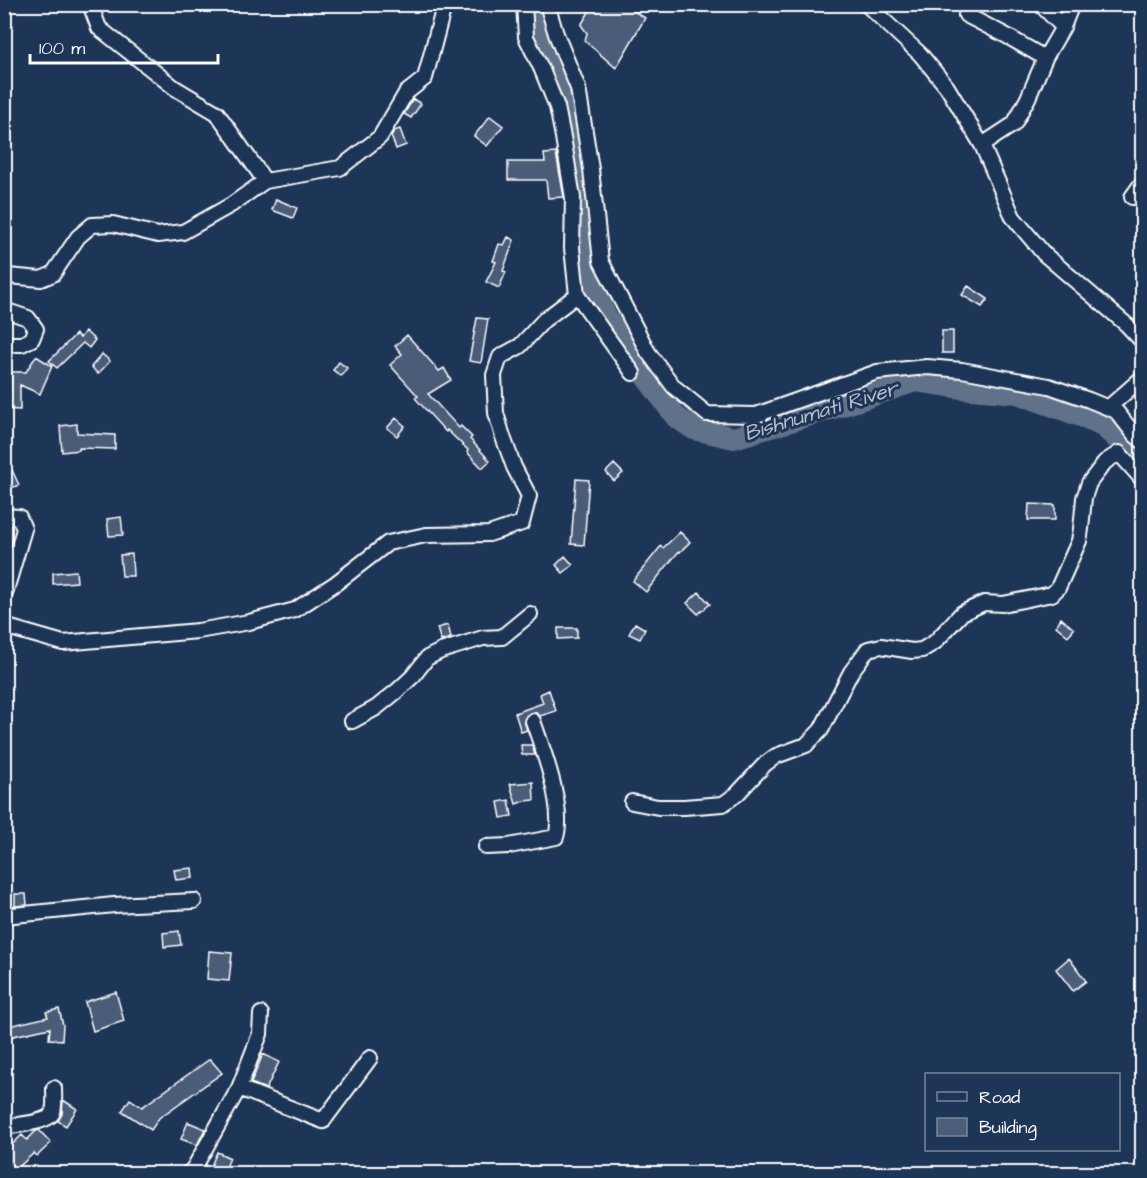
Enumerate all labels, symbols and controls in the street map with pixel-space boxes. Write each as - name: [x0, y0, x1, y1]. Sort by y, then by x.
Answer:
- scale bar: [30, 27, 218, 65]
- text: 100 m: [39, 36, 85, 61]
- water label: Bishnumati River: [741, 373, 904, 448]
- legend: [925, 1073, 1120, 1151]
- text: Road: [979, 1085, 1020, 1110]
- text: Building: [979, 1115, 1037, 1141]

